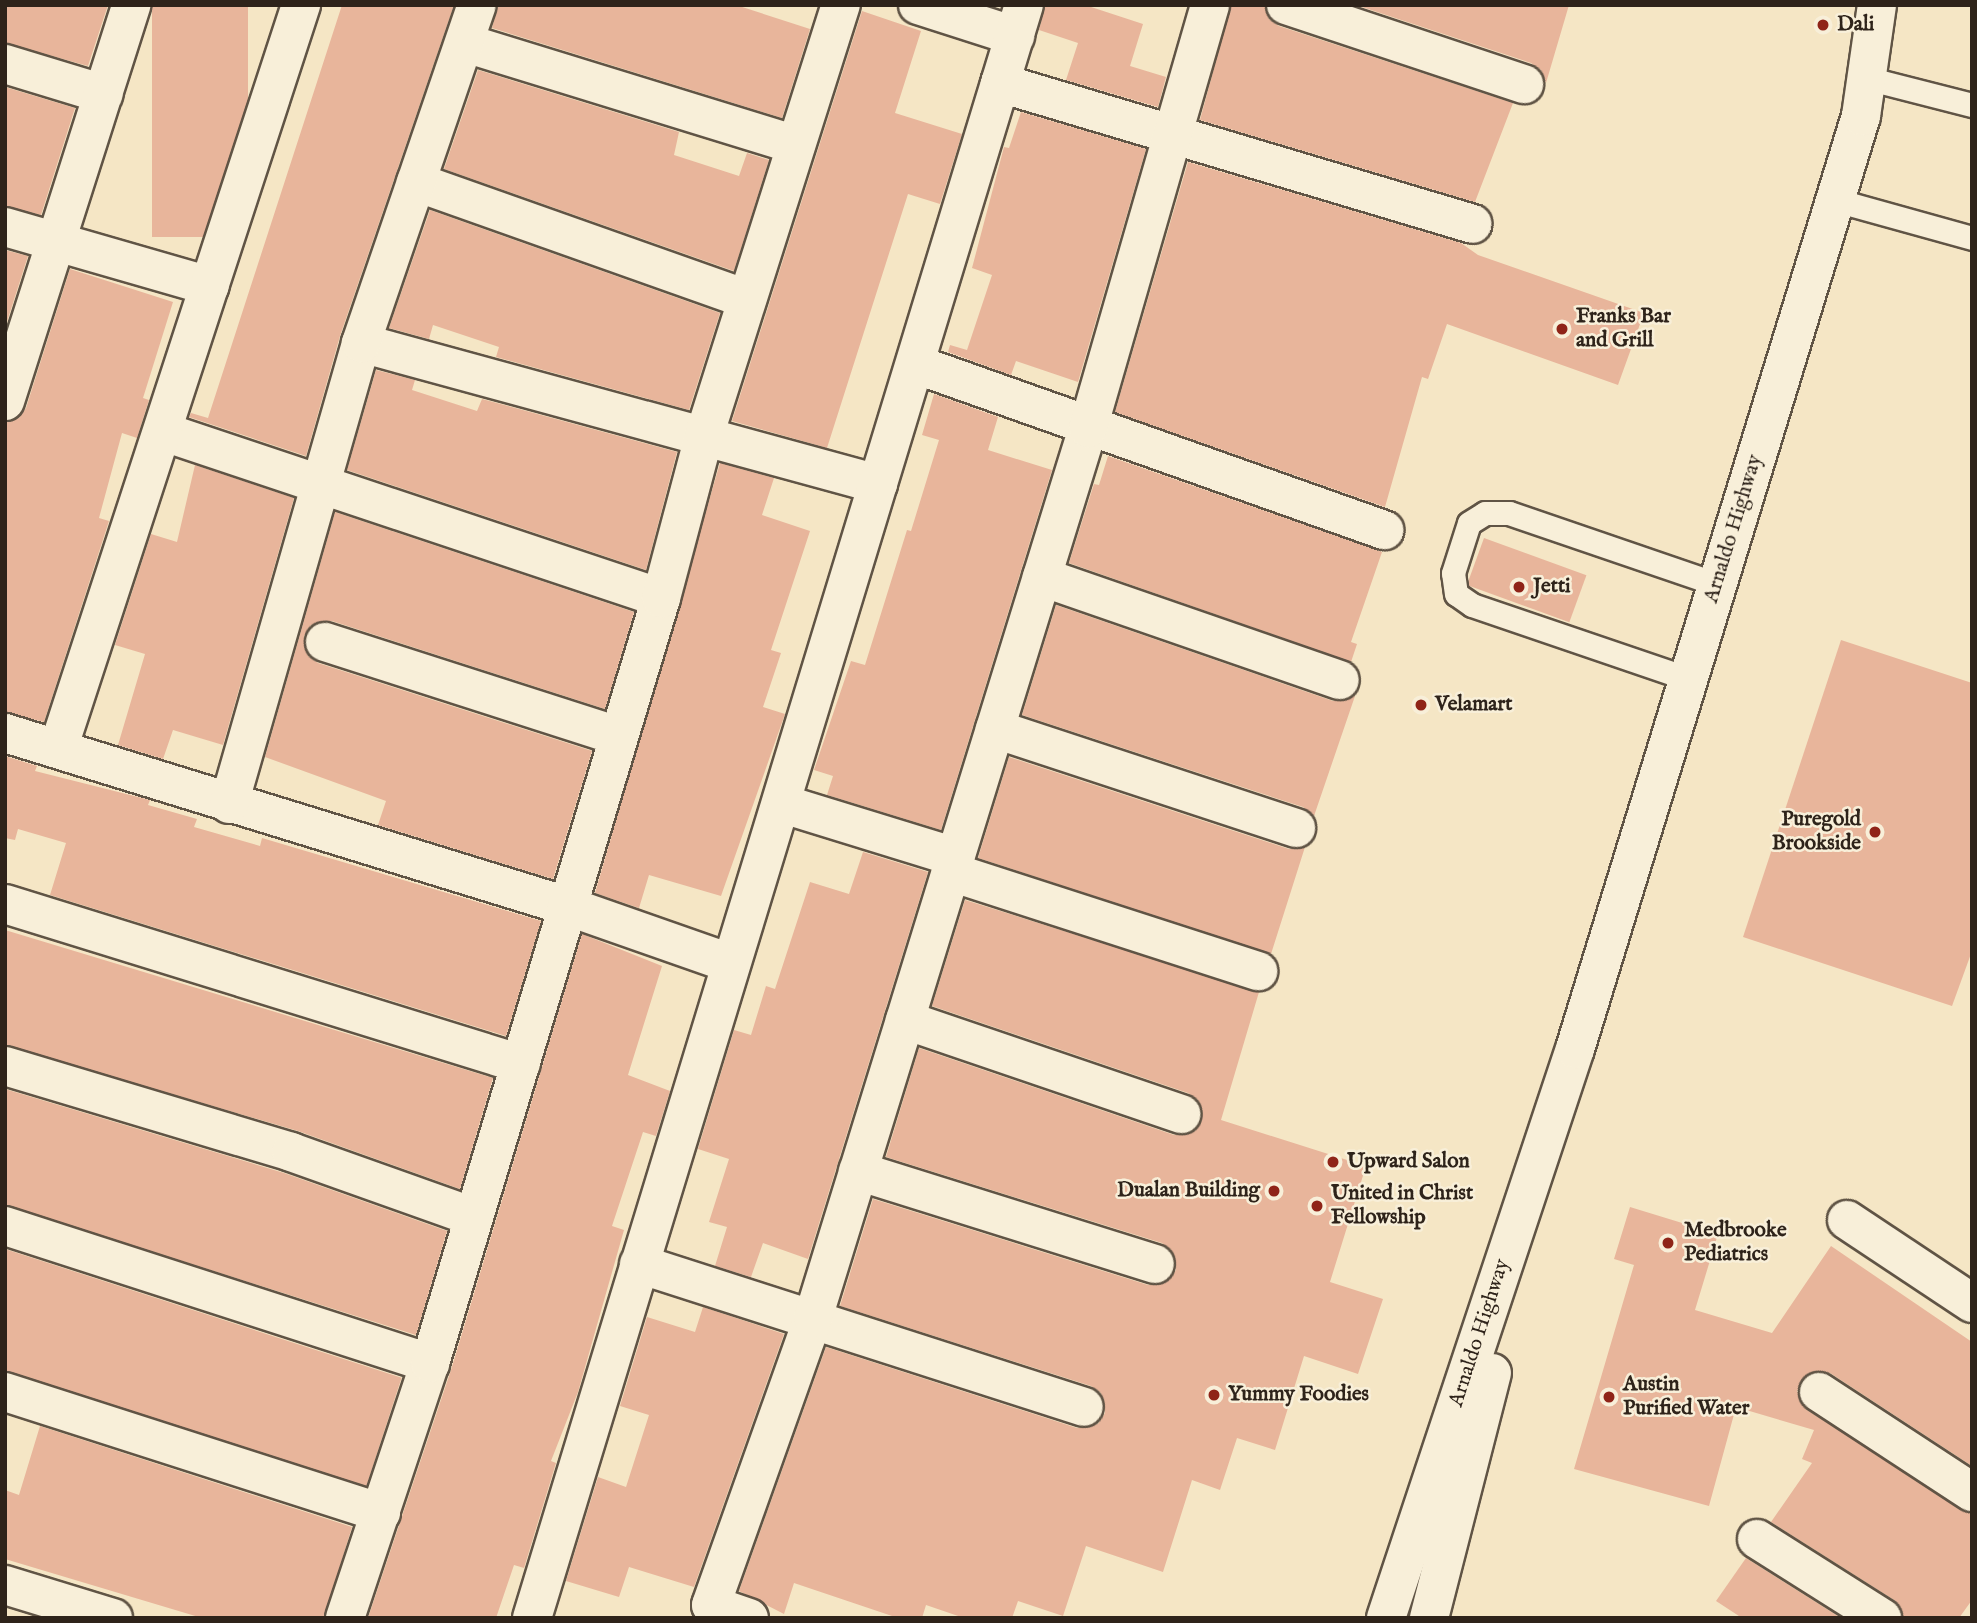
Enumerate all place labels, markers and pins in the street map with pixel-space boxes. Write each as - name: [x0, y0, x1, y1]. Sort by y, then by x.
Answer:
- place label: Dali: [1837, 12, 1874, 38]
- marker: Dali: [1815, 17, 1831, 33]
- place label: Franks Bar and Grill: [1576, 304, 1671, 354]
- marker: Franks Bar and Grill: [1554, 321, 1570, 337]
- place label: Jetti: [1533, 574, 1571, 600]
- marker: Jetti: [1511, 579, 1527, 595]
- place label: Velamart: [1435, 692, 1512, 718]
- marker: Velamart: [1413, 697, 1429, 713]
- place label: Puregold Brookside: [1772, 807, 1861, 857]
- marker: Puregold Brookside: [1867, 824, 1883, 840]
- place label: Upward Salon: [1347, 1149, 1470, 1175]
- marker: Upward Salon: [1325, 1154, 1341, 1170]
- place label: Dualan Building: [1117, 1178, 1260, 1204]
- place label: United in Christ Fellowship: [1331, 1181, 1473, 1231]
- marker: Dualan Building: [1266, 1183, 1282, 1199]
- marker: United in Christ Fellowship: [1309, 1198, 1325, 1214]
- place label: Medbrooke Pediatrics: [1684, 1218, 1787, 1268]
- marker: Medbrooke Pediatrics: [1658, 1233, 1678, 1253]
- place label: Austin Purified Water: [1623, 1372, 1749, 1422]
- place label: Yummy Foodies: [1228, 1382, 1369, 1408]
- marker: Yummy Foodies: [1206, 1387, 1222, 1403]
- marker: Austin Purified Water: [1601, 1389, 1617, 1405]

